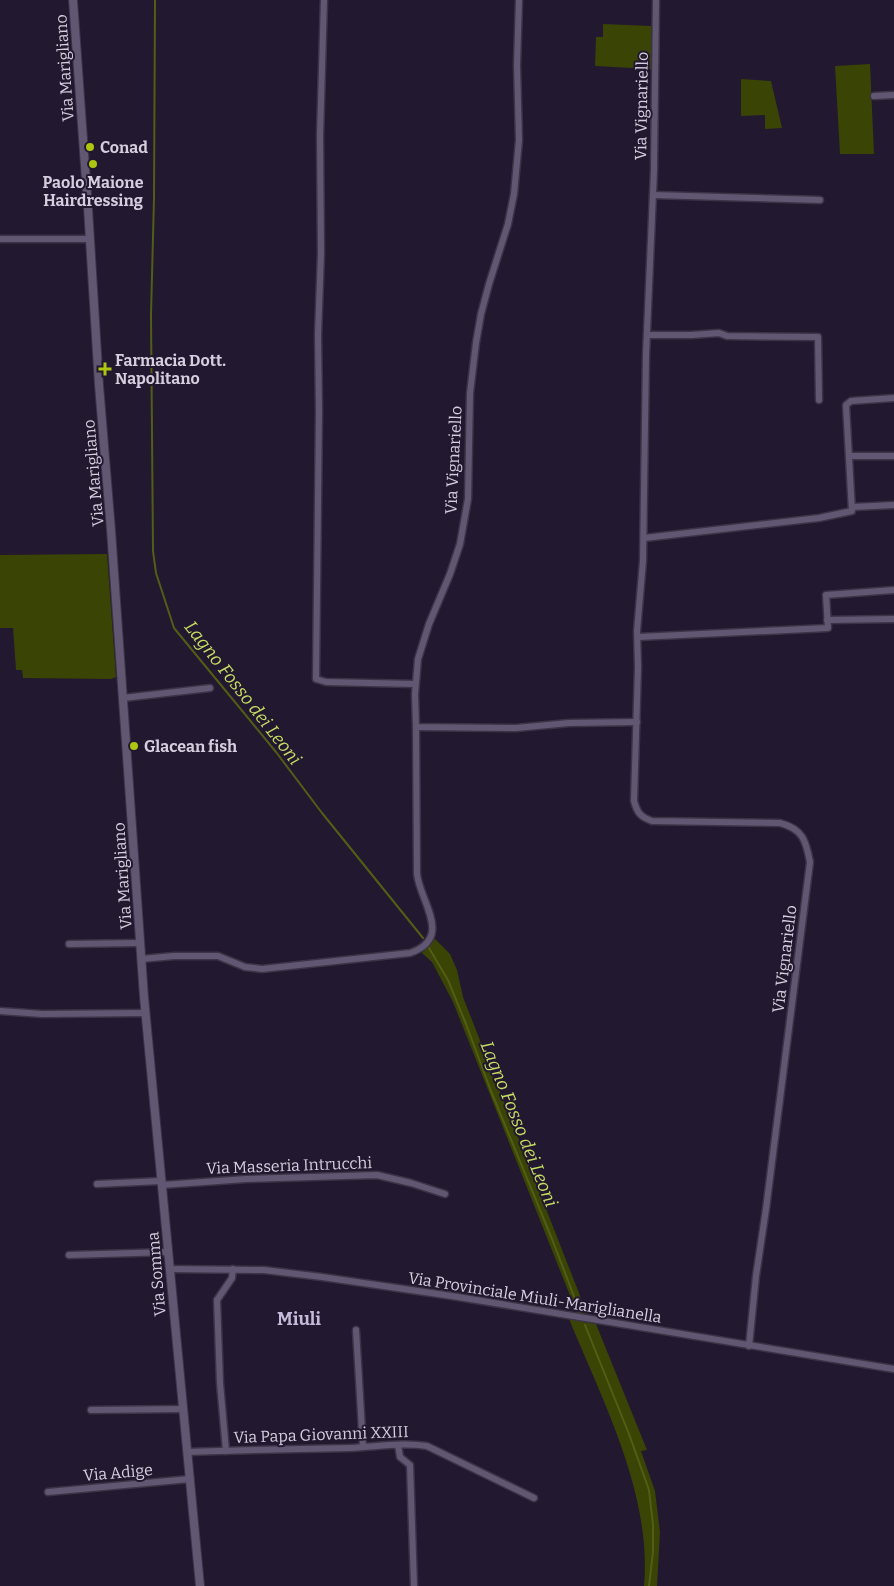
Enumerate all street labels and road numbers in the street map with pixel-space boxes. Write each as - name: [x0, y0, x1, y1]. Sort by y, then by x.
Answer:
- street label: Via Marigliano: [51, 14, 78, 122]
- street label: Via Vignariello: [631, 52, 652, 160]
- street label: Via Vignariello: [441, 405, 466, 515]
- street label: Via Marigliano: [79, 419, 108, 527]
- street label: Via Marigliano: [109, 822, 136, 930]
- street label: Via Vignariello: [768, 904, 801, 1014]
- street label: Via Masseria Intrucchi: [206, 1153, 373, 1178]
- street label: Via Somma: [143, 1231, 170, 1317]
- street label: Via Provinciale Miuli-Mariglianella: [407, 1268, 663, 1327]
- street label: Via Papa Giovanni XXIII: [233, 1422, 409, 1447]
- street label: Via Adige: [83, 1460, 154, 1485]

